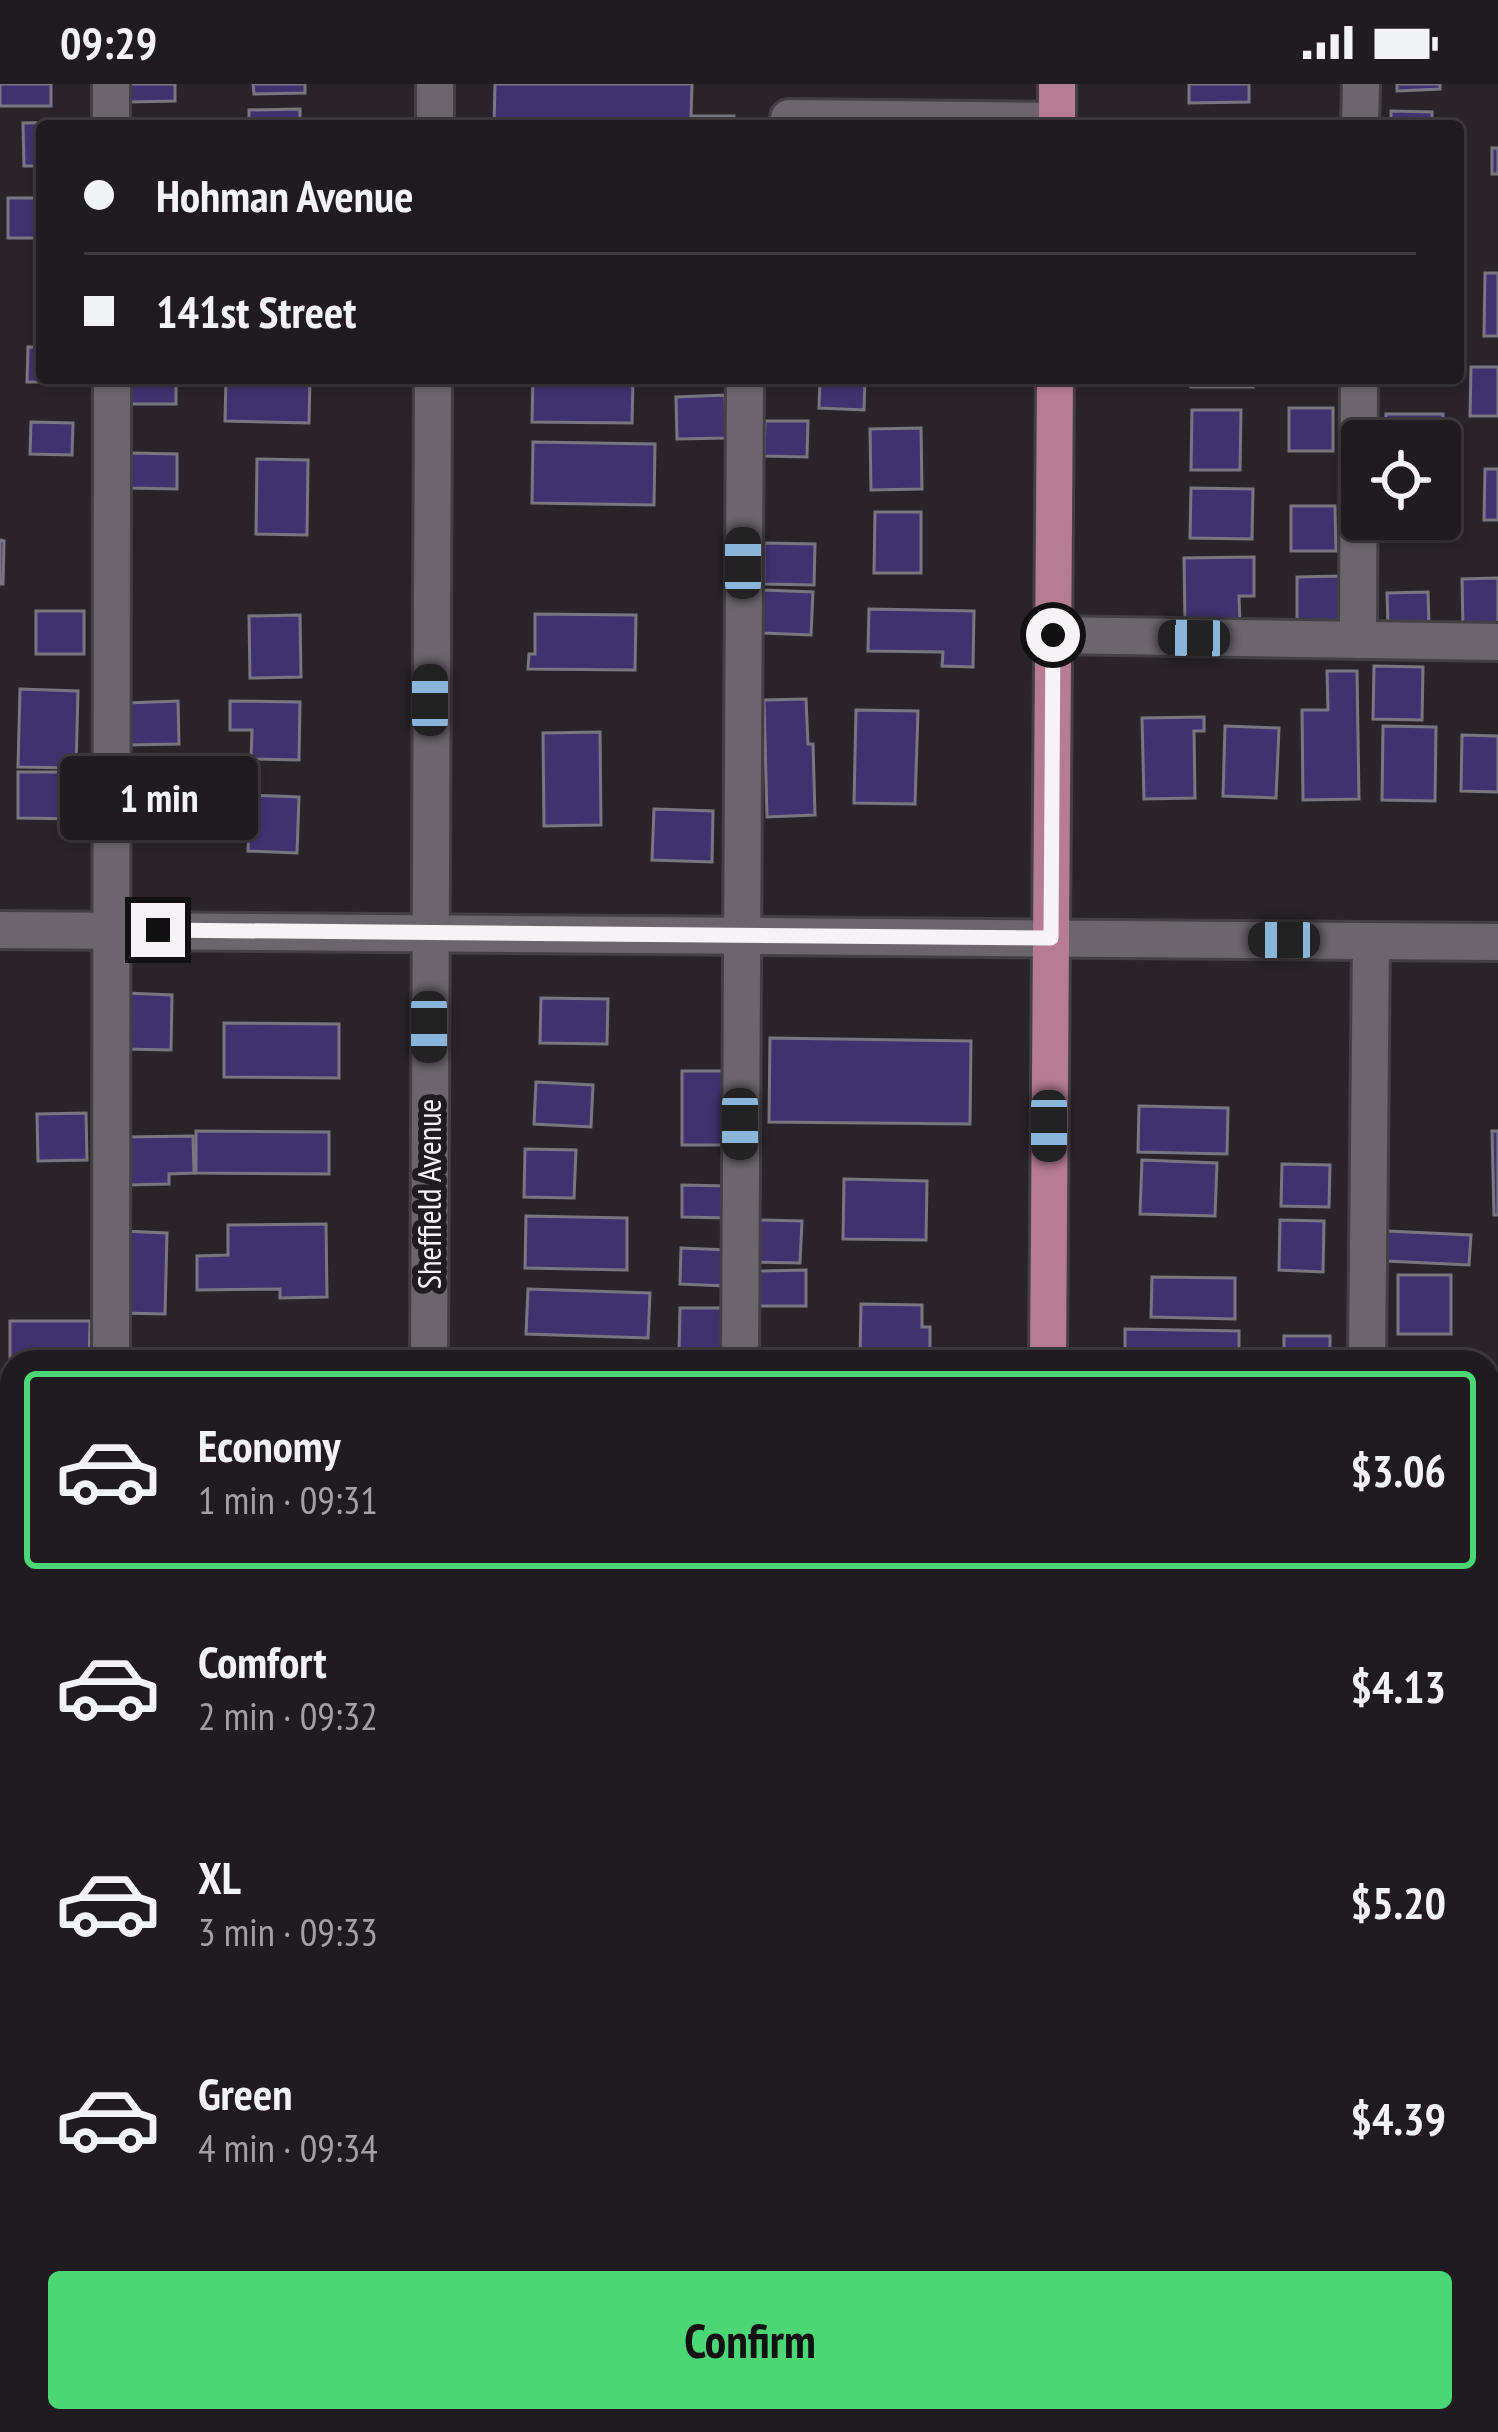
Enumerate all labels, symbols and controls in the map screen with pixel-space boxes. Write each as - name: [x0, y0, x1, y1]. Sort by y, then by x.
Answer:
- text: 09:29: [60, 13, 157, 71]
- text: Hohman Avenue: [156, 166, 413, 224]
- text: 141st Street: [156, 282, 356, 340]
- map controls: [1341, 420, 1461, 540]
- button: locate: [1341, 420, 1461, 540]
- car: [725, 527, 761, 599]
- route start: [1026, 608, 1080, 662]
- car: [1158, 619, 1230, 657]
- car: [412, 664, 448, 736]
- callout: 1 min: [59, 756, 257, 840]
- text: 1 min: [120, 772, 198, 823]
- route end: [131, 903, 185, 957]
- car: [1248, 922, 1320, 958]
- car: [411, 991, 447, 1063]
- car: [722, 1088, 758, 1160]
- car: [1031, 1090, 1067, 1162]
- street label: Sheffield Avenue: [407, 1099, 450, 1289]
- icon: car: [54, 1416, 162, 1524]
- text: Economy: [198, 1416, 341, 1474]
- text: $3.06: [1350, 1441, 1446, 1499]
- text: 1 min · 09:31: [198, 1474, 378, 1525]
- icon: car: [54, 1632, 162, 1740]
- text: Comfort: [198, 1632, 327, 1690]
- text: $4.13: [1350, 1657, 1446, 1715]
- text: 2 min · 09:32: [198, 1690, 378, 1741]
- icon: car: [54, 1848, 162, 1956]
- text: XL: [198, 1848, 241, 1906]
- text: $5.20: [1350, 1873, 1446, 1931]
- text: 3 min · 09:33: [198, 1906, 378, 1957]
- icon: car: [54, 2064, 162, 2172]
- text: Green: [198, 2064, 293, 2122]
- text: $4.39: [1350, 2089, 1446, 2147]
- text: 4 min · 09:34: [198, 2122, 378, 2173]
- button: Confirm: [48, 2271, 1452, 2409]

